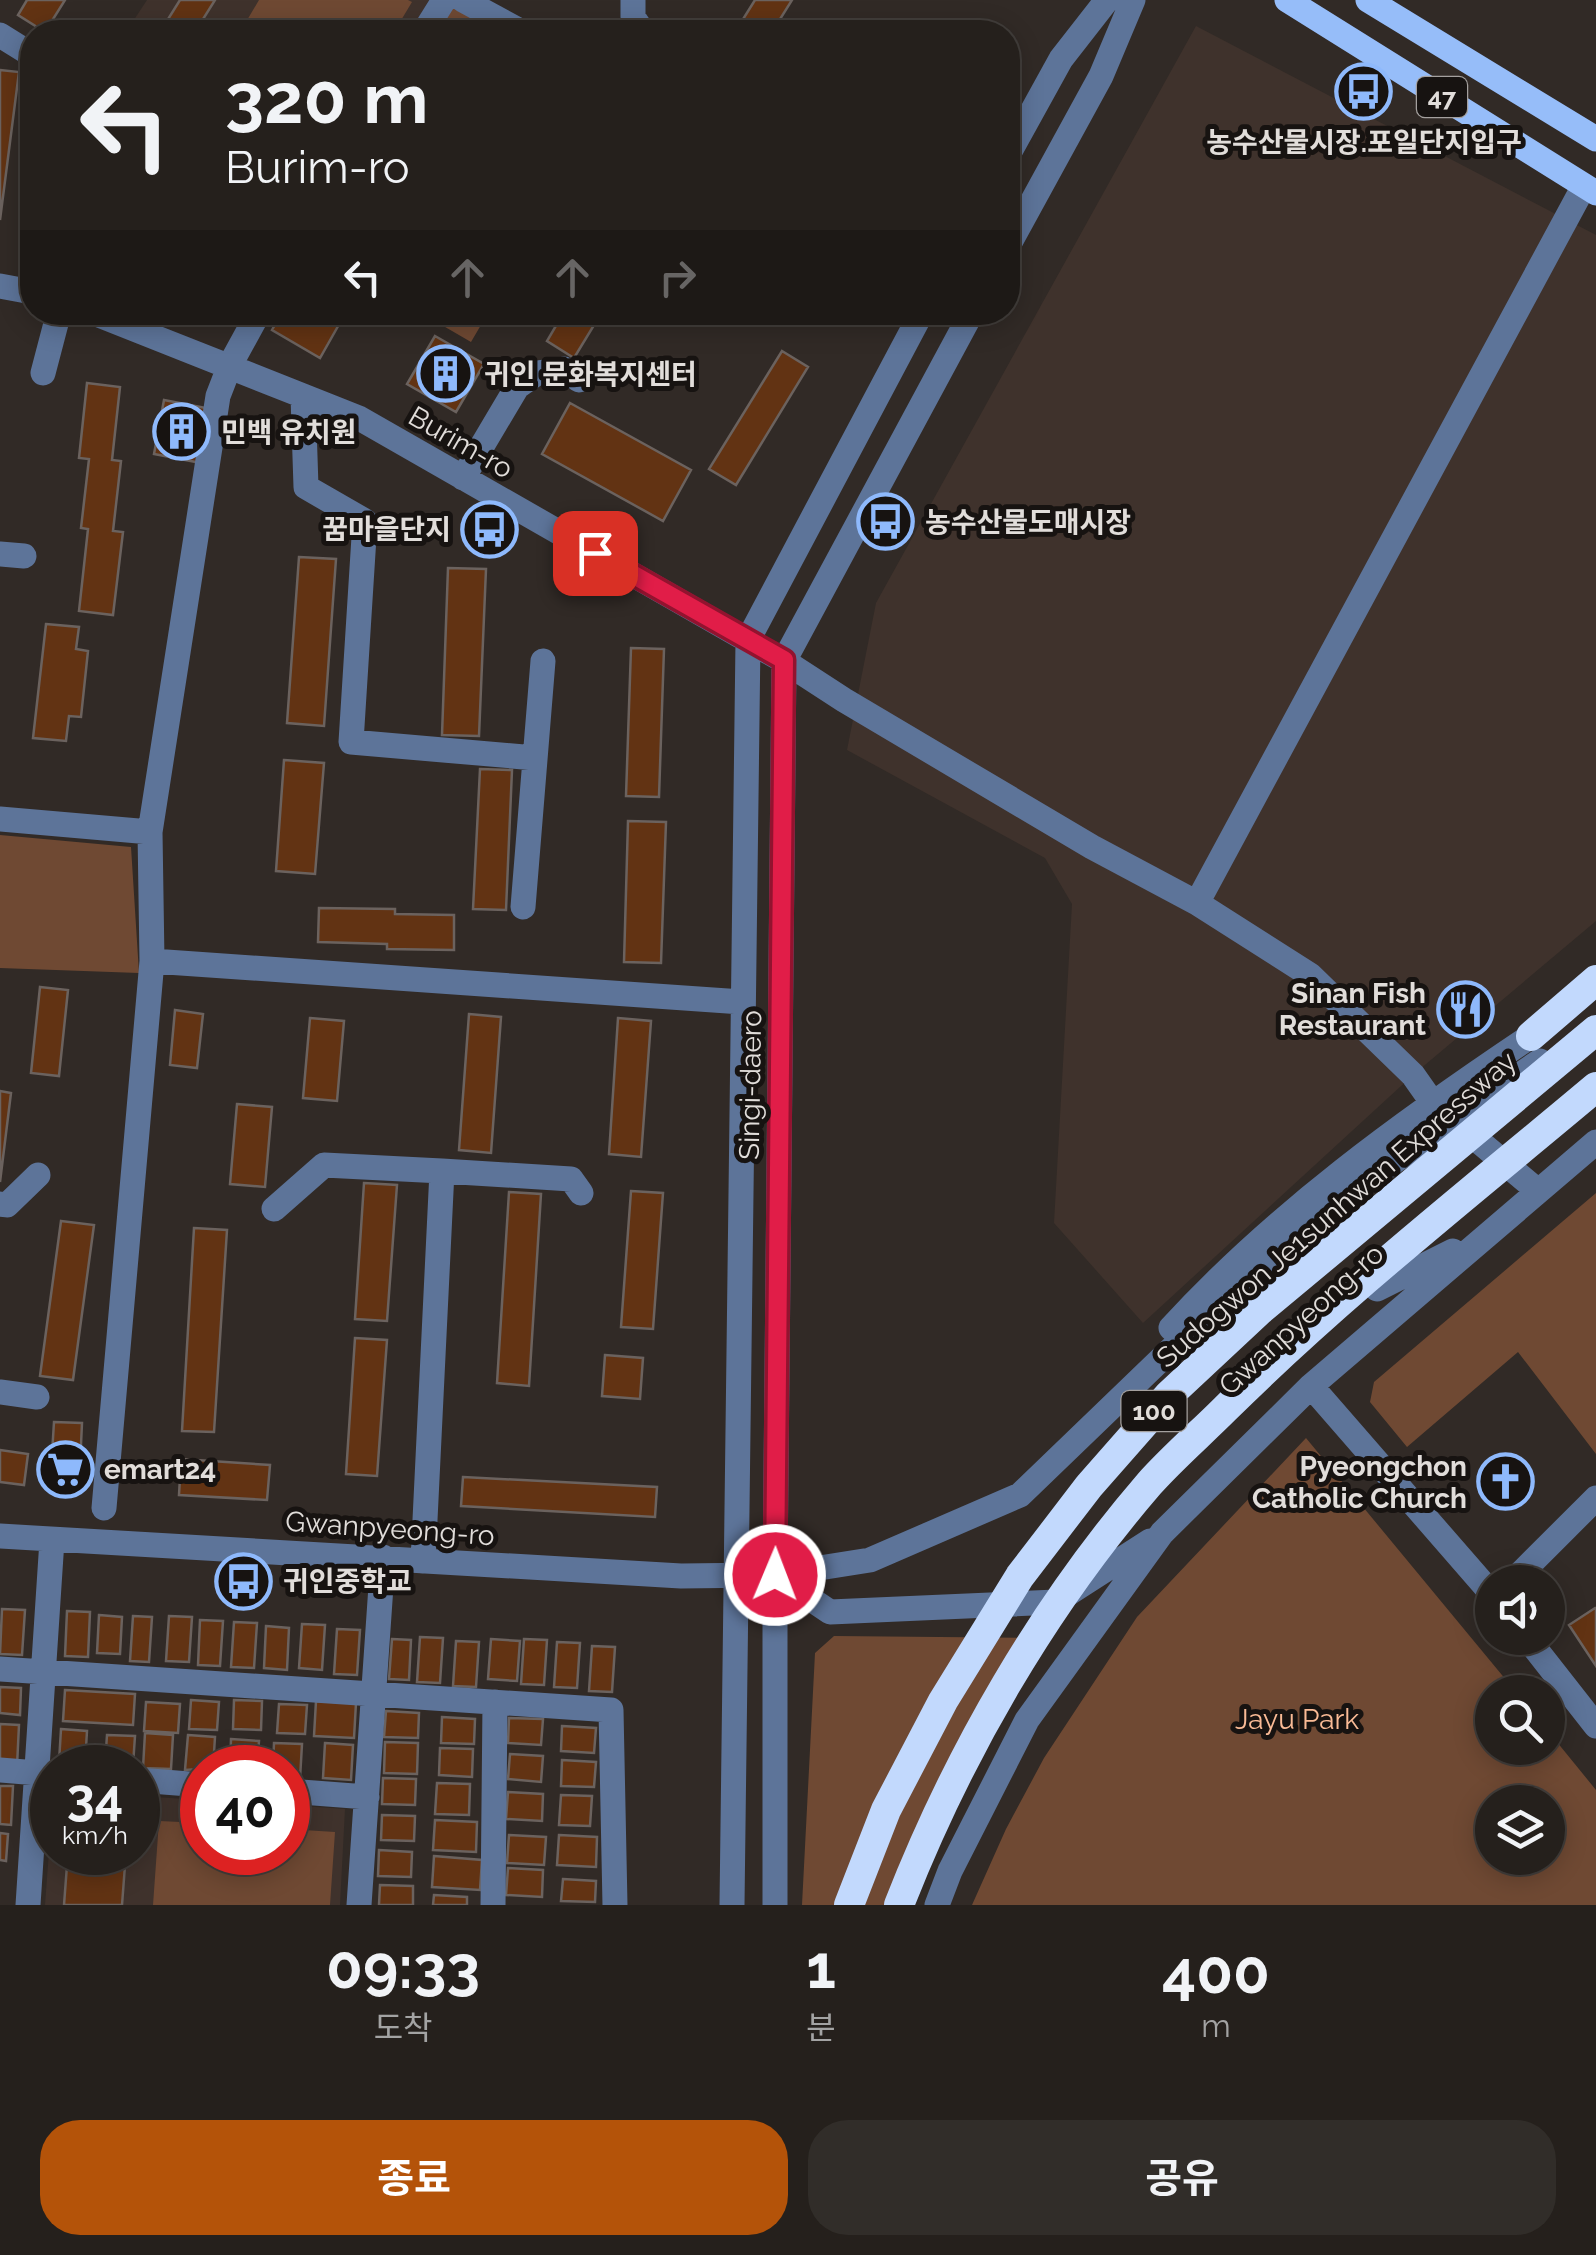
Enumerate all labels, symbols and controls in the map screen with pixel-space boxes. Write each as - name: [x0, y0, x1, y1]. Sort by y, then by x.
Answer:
- text: 320 m: [225, 57, 429, 139]
- icon: left: [60, 60, 190, 190]
- bus stop icon: 농수산물시장.포일단지입구: [1334, 61, 1394, 121]
- road number: 47: [1417, 77, 1467, 117]
- place label: 농수산물시장.포일단지입구: [1206, 126, 1522, 159]
- text: Burim-ro: [225, 141, 410, 194]
- icon: left: [335, 250, 390, 305]
- icon: ahead: [440, 250, 495, 305]
- icon: ahead: [545, 250, 600, 305]
- icon: right: [650, 250, 705, 305]
- building icon: 귀인 문화복지센터: [415, 344, 475, 404]
- place label: 귀인 문화복지센터: [484, 358, 697, 391]
- street label: Burim-ro: [403, 399, 519, 485]
- building icon: 민백 유치원: [152, 402, 212, 462]
- place label: 민백 유치원: [221, 416, 357, 449]
- bus stop icon: 농수산물도매시장: [856, 492, 916, 552]
- bus stop icon: 꿈마을단지: [460, 499, 520, 559]
- place label: 농수산물도매시장: [925, 506, 1131, 539]
- pin: [553, 511, 638, 596]
- place label: 꿈마을단지: [322, 513, 451, 546]
- icon: arrive: [568, 526, 623, 581]
- place label: Sinan Fish Restaurant: [1279, 977, 1426, 1042]
- restaurant icon: Sinan Fish Restaurant: [1435, 979, 1495, 1039]
- street label: Singi-daero: [733, 1010, 768, 1160]
- street label: Sudogwon Je1sunhwan Expressway: [1150, 1044, 1523, 1374]
- street label: Gwanpyeong-ro: [1212, 1237, 1390, 1402]
- road number: 100: [1122, 1391, 1186, 1431]
- supermarket icon: emart24: [35, 1439, 95, 1499]
- place label: Pyeongchon Catholic Church: [1252, 1450, 1467, 1515]
- church icon: Pyeongchon Catholic Church: [1476, 1452, 1536, 1512]
- place label: emart24: [104, 1453, 216, 1486]
- street label: Gwanpyeong-ro: [284, 1505, 496, 1552]
- position arrow: [723, 1523, 827, 1627]
- bus stop icon: 귀인중학교: [214, 1551, 274, 1611]
- place label: 귀인중학교: [283, 1565, 412, 1598]
- map controls: [1475, 1565, 1565, 1875]
- button: sound: [1475, 1565, 1565, 1655]
- button: search: [1475, 1675, 1565, 1765]
- park label: Jayu Park: [1235, 1703, 1359, 1736]
- speed limit sign: 40: [180, 1745, 310, 1875]
- text: 34: [67, 1768, 123, 1827]
- button: layers: [1475, 1785, 1565, 1875]
- text: km/h: [62, 1820, 128, 1850]
- text: 09:33: [326, 1932, 480, 2002]
- text: 1: [806, 1932, 836, 2002]
- text: 400: [1162, 1937, 1270, 2007]
- text: m: [1201, 2007, 1231, 2044]
- text: 도착: [374, 2009, 433, 2046]
- text: 분: [806, 2009, 836, 2046]
- button: 종료: [40, 2120, 788, 2235]
- button: 공유: [808, 2120, 1556, 2235]

